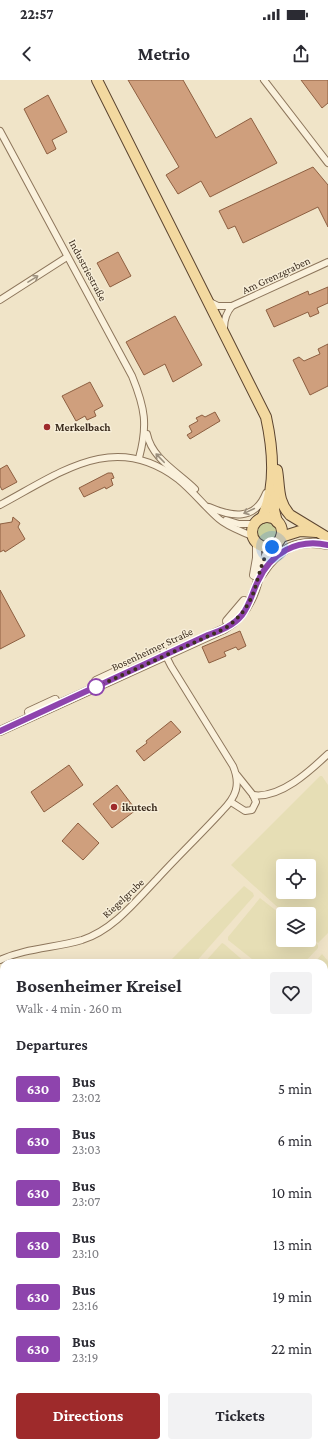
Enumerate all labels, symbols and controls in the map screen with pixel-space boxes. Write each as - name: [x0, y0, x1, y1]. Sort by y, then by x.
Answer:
- text: 22:57: [20, 6, 54, 22]
- icon: back: [16, 43, 38, 65]
- icon: share: [290, 43, 312, 65]
- text: Metrio: [138, 44, 190, 64]
- street label: Industriestraße: [67, 237, 109, 303]
- street label: Am Grenzgraben: [240, 254, 312, 297]
- one-way arrow: [27, 275, 38, 283]
- place label: Merkelbach: [55, 421, 111, 433]
- marker: Merkelbach: [42, 422, 52, 432]
- one-way arrow: [155, 453, 164, 463]
- one-way arrow: [243, 508, 255, 515]
- your location: [262, 537, 282, 557]
- street label: Bosenheimer Straße: [109, 625, 195, 673]
- unlabelled marker: [87, 678, 105, 696]
- place label: ikutech: [122, 801, 158, 813]
- marker: ikutech: [109, 802, 119, 812]
- map controls: [276, 859, 316, 947]
- button: locate: [276, 859, 316, 899]
- street label: Riegelgrube: [100, 876, 147, 921]
- button: layers: [276, 907, 316, 947]
- button: heart: [270, 972, 312, 1014]
- text: Bosenheimer Kreisel: [16, 975, 182, 996]
- text: Walk · 4 min · 260 m: [16, 1001, 122, 1016]
- text: Departures: [16, 1037, 88, 1053]
- text: Bus: [72, 1074, 95, 1090]
- text: 630: [27, 1081, 49, 1097]
- text: 5 min: [278, 1081, 312, 1097]
- text: 23:02: [72, 1090, 101, 1105]
- text: Bus: [72, 1126, 95, 1142]
- text: 630: [27, 1133, 49, 1149]
- text: 6 min: [278, 1133, 312, 1149]
- text: 23:03: [72, 1142, 101, 1157]
- text: Bus: [72, 1178, 95, 1194]
- text: 630: [27, 1185, 49, 1201]
- text: 10 min: [272, 1185, 312, 1201]
- text: 23:07: [72, 1194, 100, 1209]
- text: Bus: [72, 1230, 95, 1246]
- text: 630: [27, 1237, 49, 1253]
- text: 13 min: [273, 1237, 312, 1253]
- text: 23:10: [72, 1246, 99, 1261]
- text: Bus: [72, 1282, 95, 1298]
- text: 630: [27, 1289, 49, 1305]
- text: 19 min: [273, 1289, 312, 1305]
- text: 23:16: [72, 1298, 98, 1313]
- text: Bus: [72, 1334, 95, 1350]
- text: 630: [27, 1341, 49, 1357]
- text: 22 min: [271, 1341, 312, 1357]
- text: 23:19: [72, 1350, 98, 1365]
- button: Directions: [16, 1393, 160, 1439]
- button: Tickets: [168, 1393, 312, 1439]

